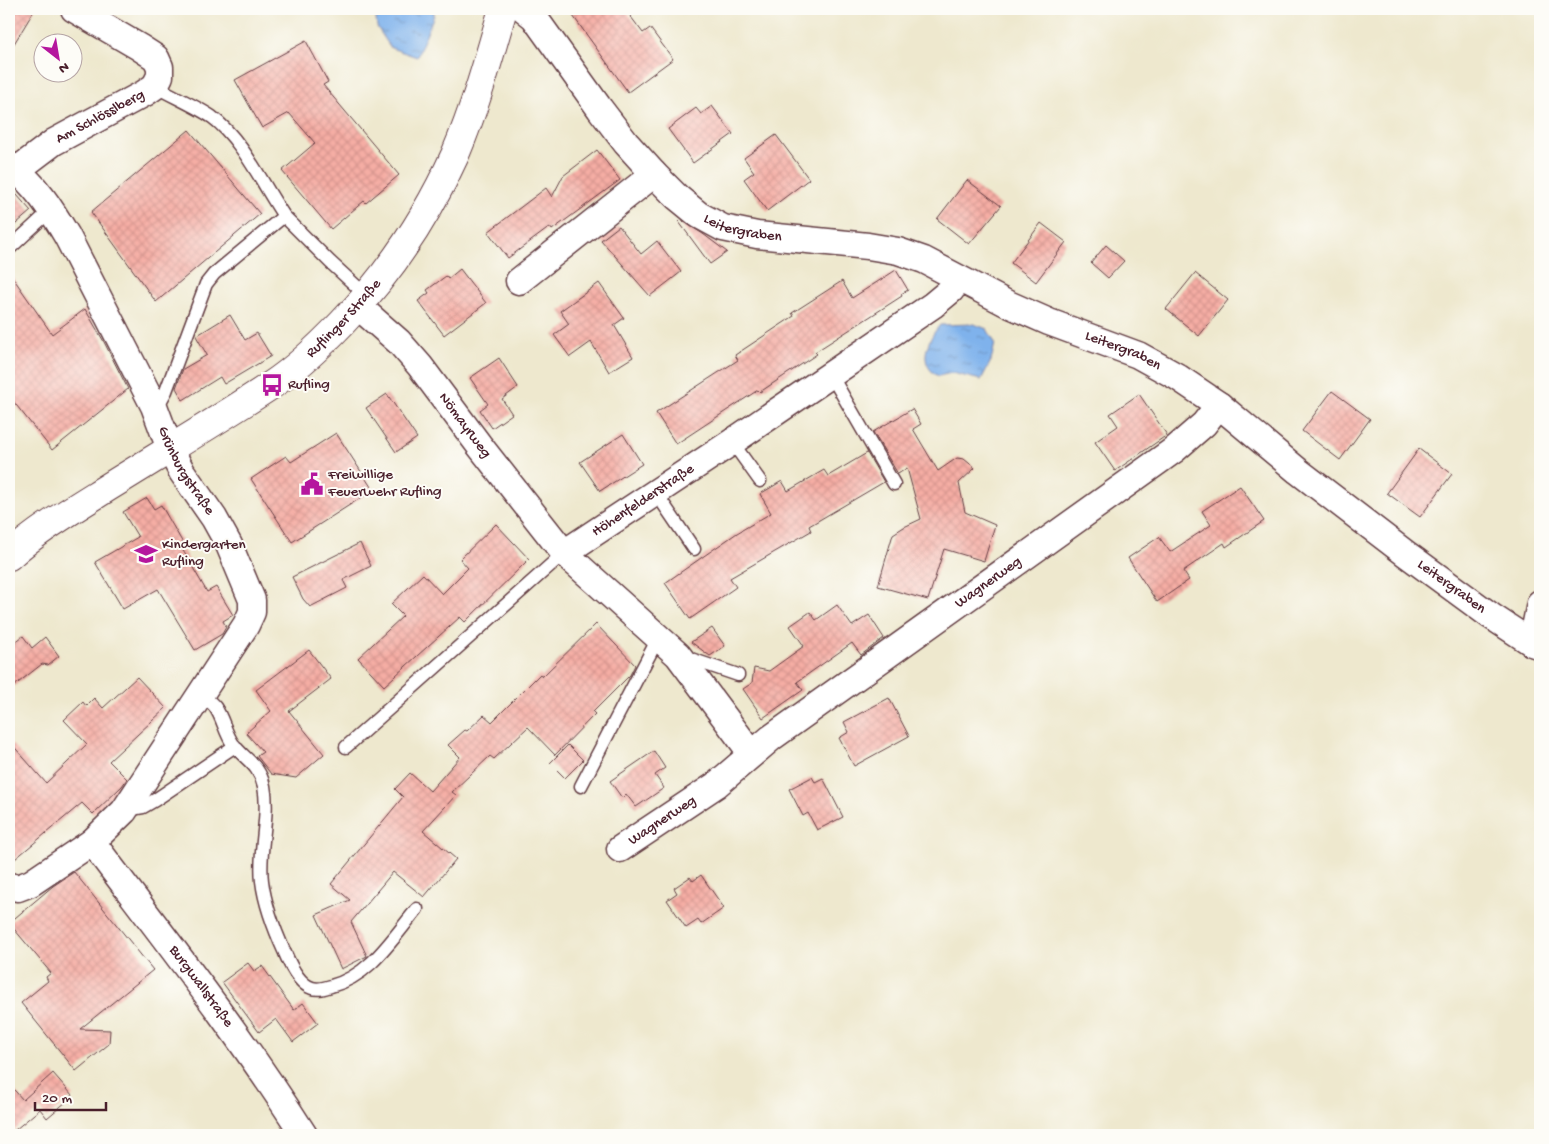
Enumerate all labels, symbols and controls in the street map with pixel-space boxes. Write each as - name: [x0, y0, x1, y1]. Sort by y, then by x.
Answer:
- north arrow: [32, 32, 82, 82]
- text: N: [55, 57, 72, 77]
- street label: Am Schlösslberg: [53, 86, 148, 148]
- street label: Leitergraben: [700, 210, 783, 246]
- street label: Ruflinger Straße: [303, 275, 386, 362]
- street label: Leitergraben: [1082, 327, 1164, 375]
- bus stop icon: Rufling: [259, 372, 285, 398]
- place label: Rufling: [288, 376, 330, 394]
- street label: Nömayrweg: [434, 389, 495, 462]
- street label: Grünburgstraße: [153, 424, 219, 519]
- street label: Höhenfelderstraße: [589, 460, 698, 541]
- place label: Freiwillige Feuerwehr Rufling: [327, 466, 442, 501]
- public building icon: Freiwillige Feuerwehr Rufling: [299, 471, 325, 497]
- place label: Kindergarten Rufling: [162, 536, 246, 571]
- school or university icon: Kindergarten Rufling: [133, 541, 159, 567]
- street label: Wagnerweg: [952, 553, 1025, 613]
- street label: Leitergraben: [1413, 556, 1489, 618]
- street label: Wagnerweg: [625, 792, 700, 850]
- street label: Burgwallstraße: [164, 941, 237, 1031]
- scale bar: [35, 1079, 106, 1111]
- text: 20 m: [42, 1090, 72, 1108]

